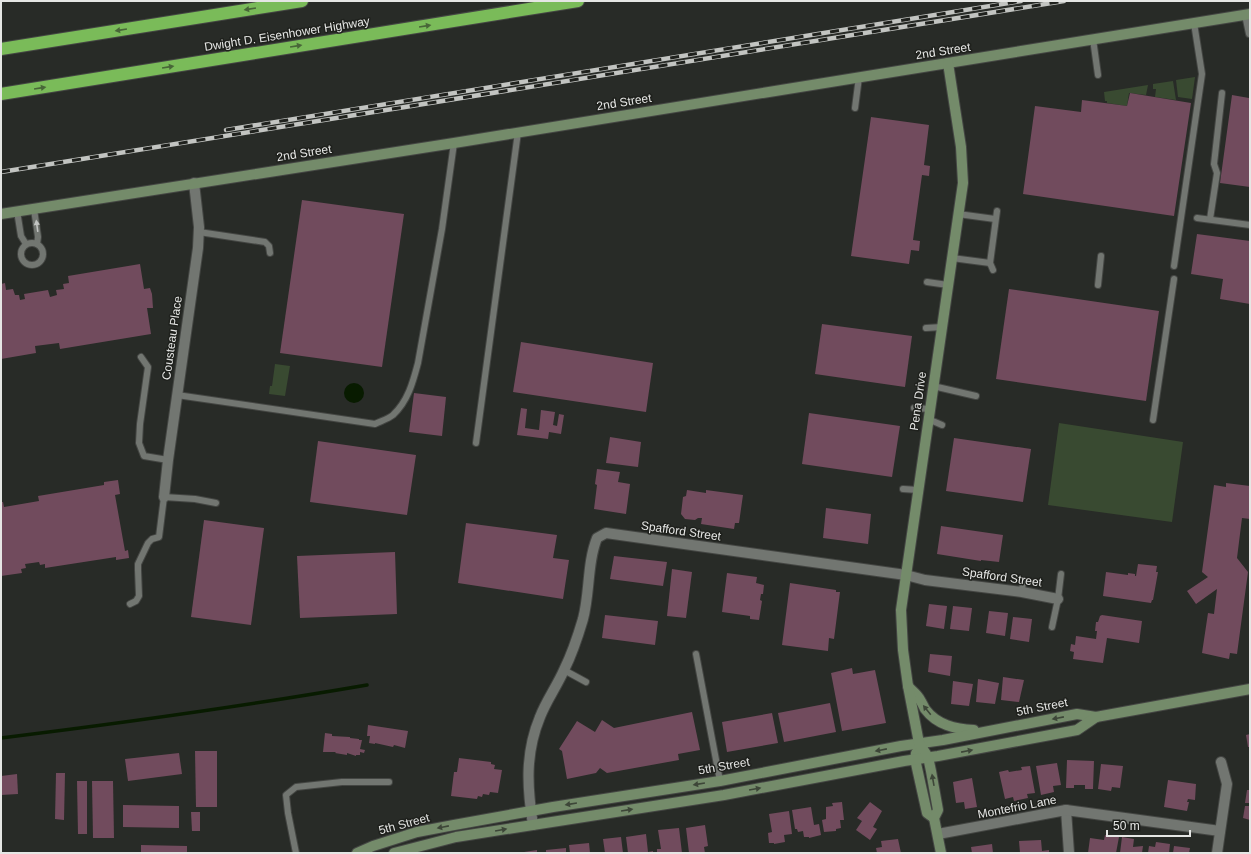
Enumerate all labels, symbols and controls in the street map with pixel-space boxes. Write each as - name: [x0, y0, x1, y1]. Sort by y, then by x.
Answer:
- one-way arrow: [244, 6, 256, 12]
- street label: Dwight D. Eisenhower Highway: [203, 14, 371, 54]
- one-way arrow: [418, 23, 431, 29]
- one-way arrow: [115, 27, 127, 33]
- street label: 2nd Street: [915, 40, 972, 62]
- one-way arrow: [290, 43, 302, 49]
- one-way arrow: [162, 64, 174, 70]
- one-way arrow: [33, 85, 46, 91]
- street label: 2nd Street: [596, 91, 653, 113]
- street label: 2nd Street: [276, 142, 333, 164]
- one-way arrow: [34, 220, 40, 232]
- street label: Cousteau Place: [159, 295, 185, 381]
- street label: Pena Drive: [907, 370, 929, 431]
- street label: Spafford Street: [640, 518, 722, 544]
- street label: Spafford Street: [961, 564, 1043, 590]
- street label: 5th Street: [1015, 695, 1070, 719]
- one-way arrow: [923, 705, 932, 716]
- one-way arrow: [1052, 715, 1064, 721]
- one-way arrow: [875, 747, 887, 753]
- one-way arrow: [961, 748, 973, 754]
- street label: 5th Street: [697, 754, 751, 777]
- one-way arrow: [929, 774, 935, 786]
- one-way arrow: [693, 781, 705, 787]
- one-way arrow: [749, 786, 761, 792]
- street label: Montefrio Lane: [976, 792, 1058, 822]
- one-way arrow: [565, 801, 577, 807]
- one-way arrow: [621, 807, 633, 813]
- street label: 5th Street: [377, 810, 432, 837]
- scale bar: [1107, 812, 1190, 838]
- text: 50 m: [1113, 819, 1140, 833]
- one-way arrow: [437, 824, 449, 830]
- one-way arrow: [495, 827, 507, 833]

